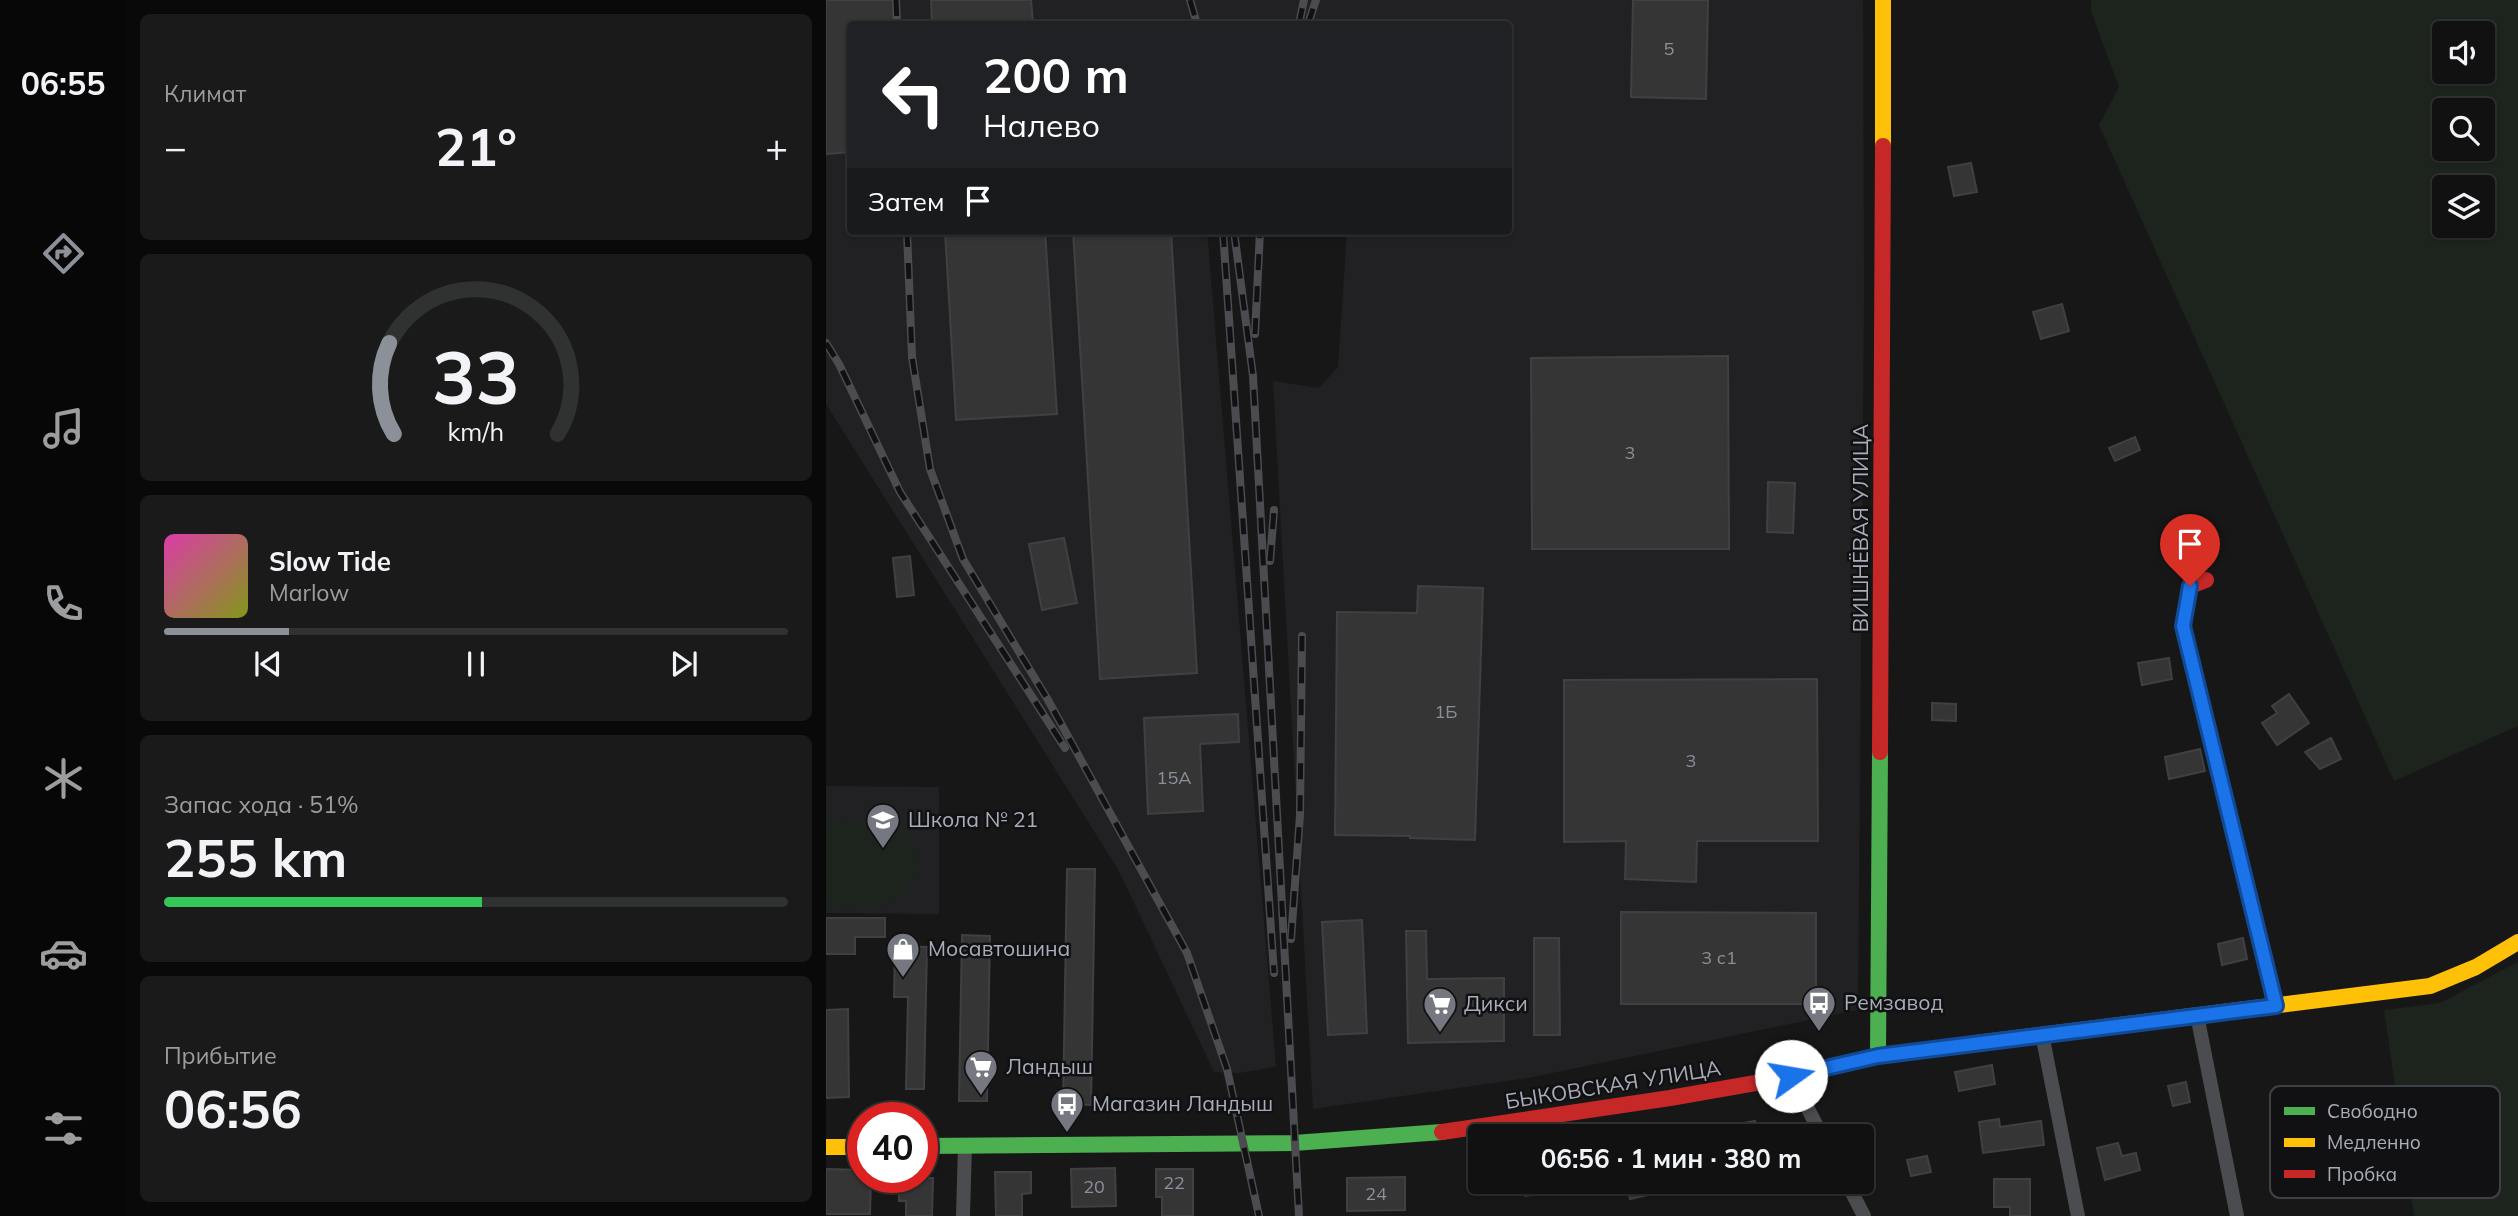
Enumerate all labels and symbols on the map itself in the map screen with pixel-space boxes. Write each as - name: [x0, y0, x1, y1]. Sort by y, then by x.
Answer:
- house number: 5: [1664, 37, 1675, 60]
- street label: ВИШНЁВАЯ УЛИЦА: [1847, 423, 1873, 632]
- house number: 3: [1625, 441, 1635, 464]
- pin: [2160, 514, 2220, 586]
- house number: 1Б: [1435, 700, 1458, 723]
- house number: 3: [1686, 749, 1696, 772]
- house number: 15А: [1157, 766, 1191, 789]
- school or university icon: Школа № 21: [864, 801, 902, 850]
- place label: Школа № 21: [908, 806, 1038, 832]
- shop icon: Мосавтошина: [884, 930, 922, 979]
- place label: Мосавтошина: [928, 935, 1070, 961]
- house number: 3 с1: [1701, 946, 1737, 969]
- bus stop icon: Ремзавод: [1800, 984, 1838, 1033]
- supermarket icon: Дикси: [1421, 985, 1459, 1034]
- place label: Ремзавод: [1844, 989, 1943, 1015]
- place label: Дикси: [1464, 990, 1528, 1016]
- position arrow: [1754, 1039, 1828, 1113]
- supermarket icon: Ландыш: [962, 1048, 1000, 1097]
- place label: Ландыш: [1006, 1053, 1093, 1079]
- street label: БЫКОВСКАЯ УЛИЦА: [1503, 1054, 1723, 1114]
- bus stop icon: Магазин Ландыш: [1048, 1085, 1086, 1134]
- legend: [2270, 1086, 2500, 1198]
- place label: Магазин Ландыш: [1092, 1090, 1273, 1116]
- text: Свободно: [2327, 1099, 2418, 1123]
- speed limit sign: 40: [847, 1102, 938, 1193]
- text: Медленно: [2327, 1130, 2421, 1154]
- text: Пробка: [2327, 1162, 2397, 1186]
- house number: 22: [1163, 1171, 1185, 1194]
- house number: 20: [1083, 1175, 1105, 1198]
- house number: 24: [1365, 1182, 1387, 1205]

